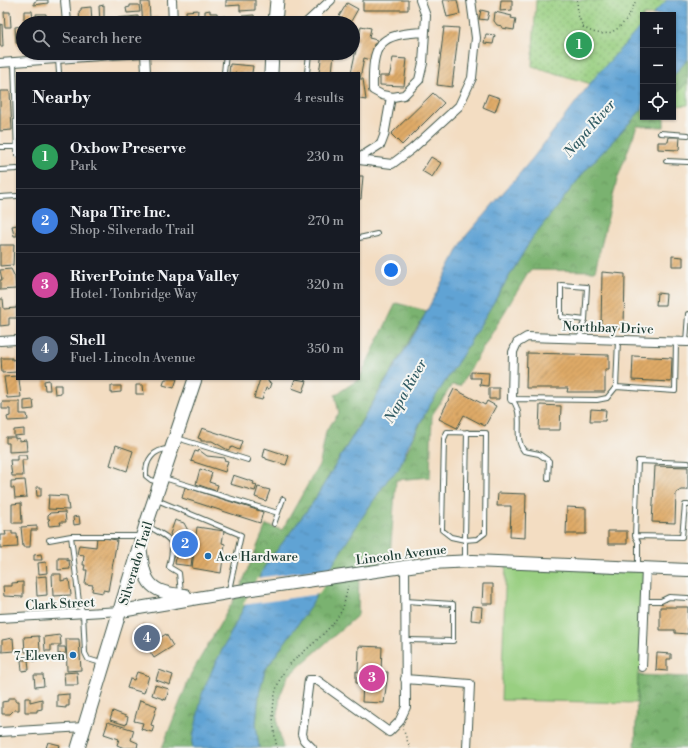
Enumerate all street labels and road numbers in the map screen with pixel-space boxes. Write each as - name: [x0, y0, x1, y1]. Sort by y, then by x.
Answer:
- street label: Northbay Drive: [562, 318, 654, 338]
- street label: Silverado Trail: [116, 519, 156, 607]
- street label: Lincoln Avenue: [355, 541, 448, 569]
- street label: Clark Street: [25, 594, 96, 614]

